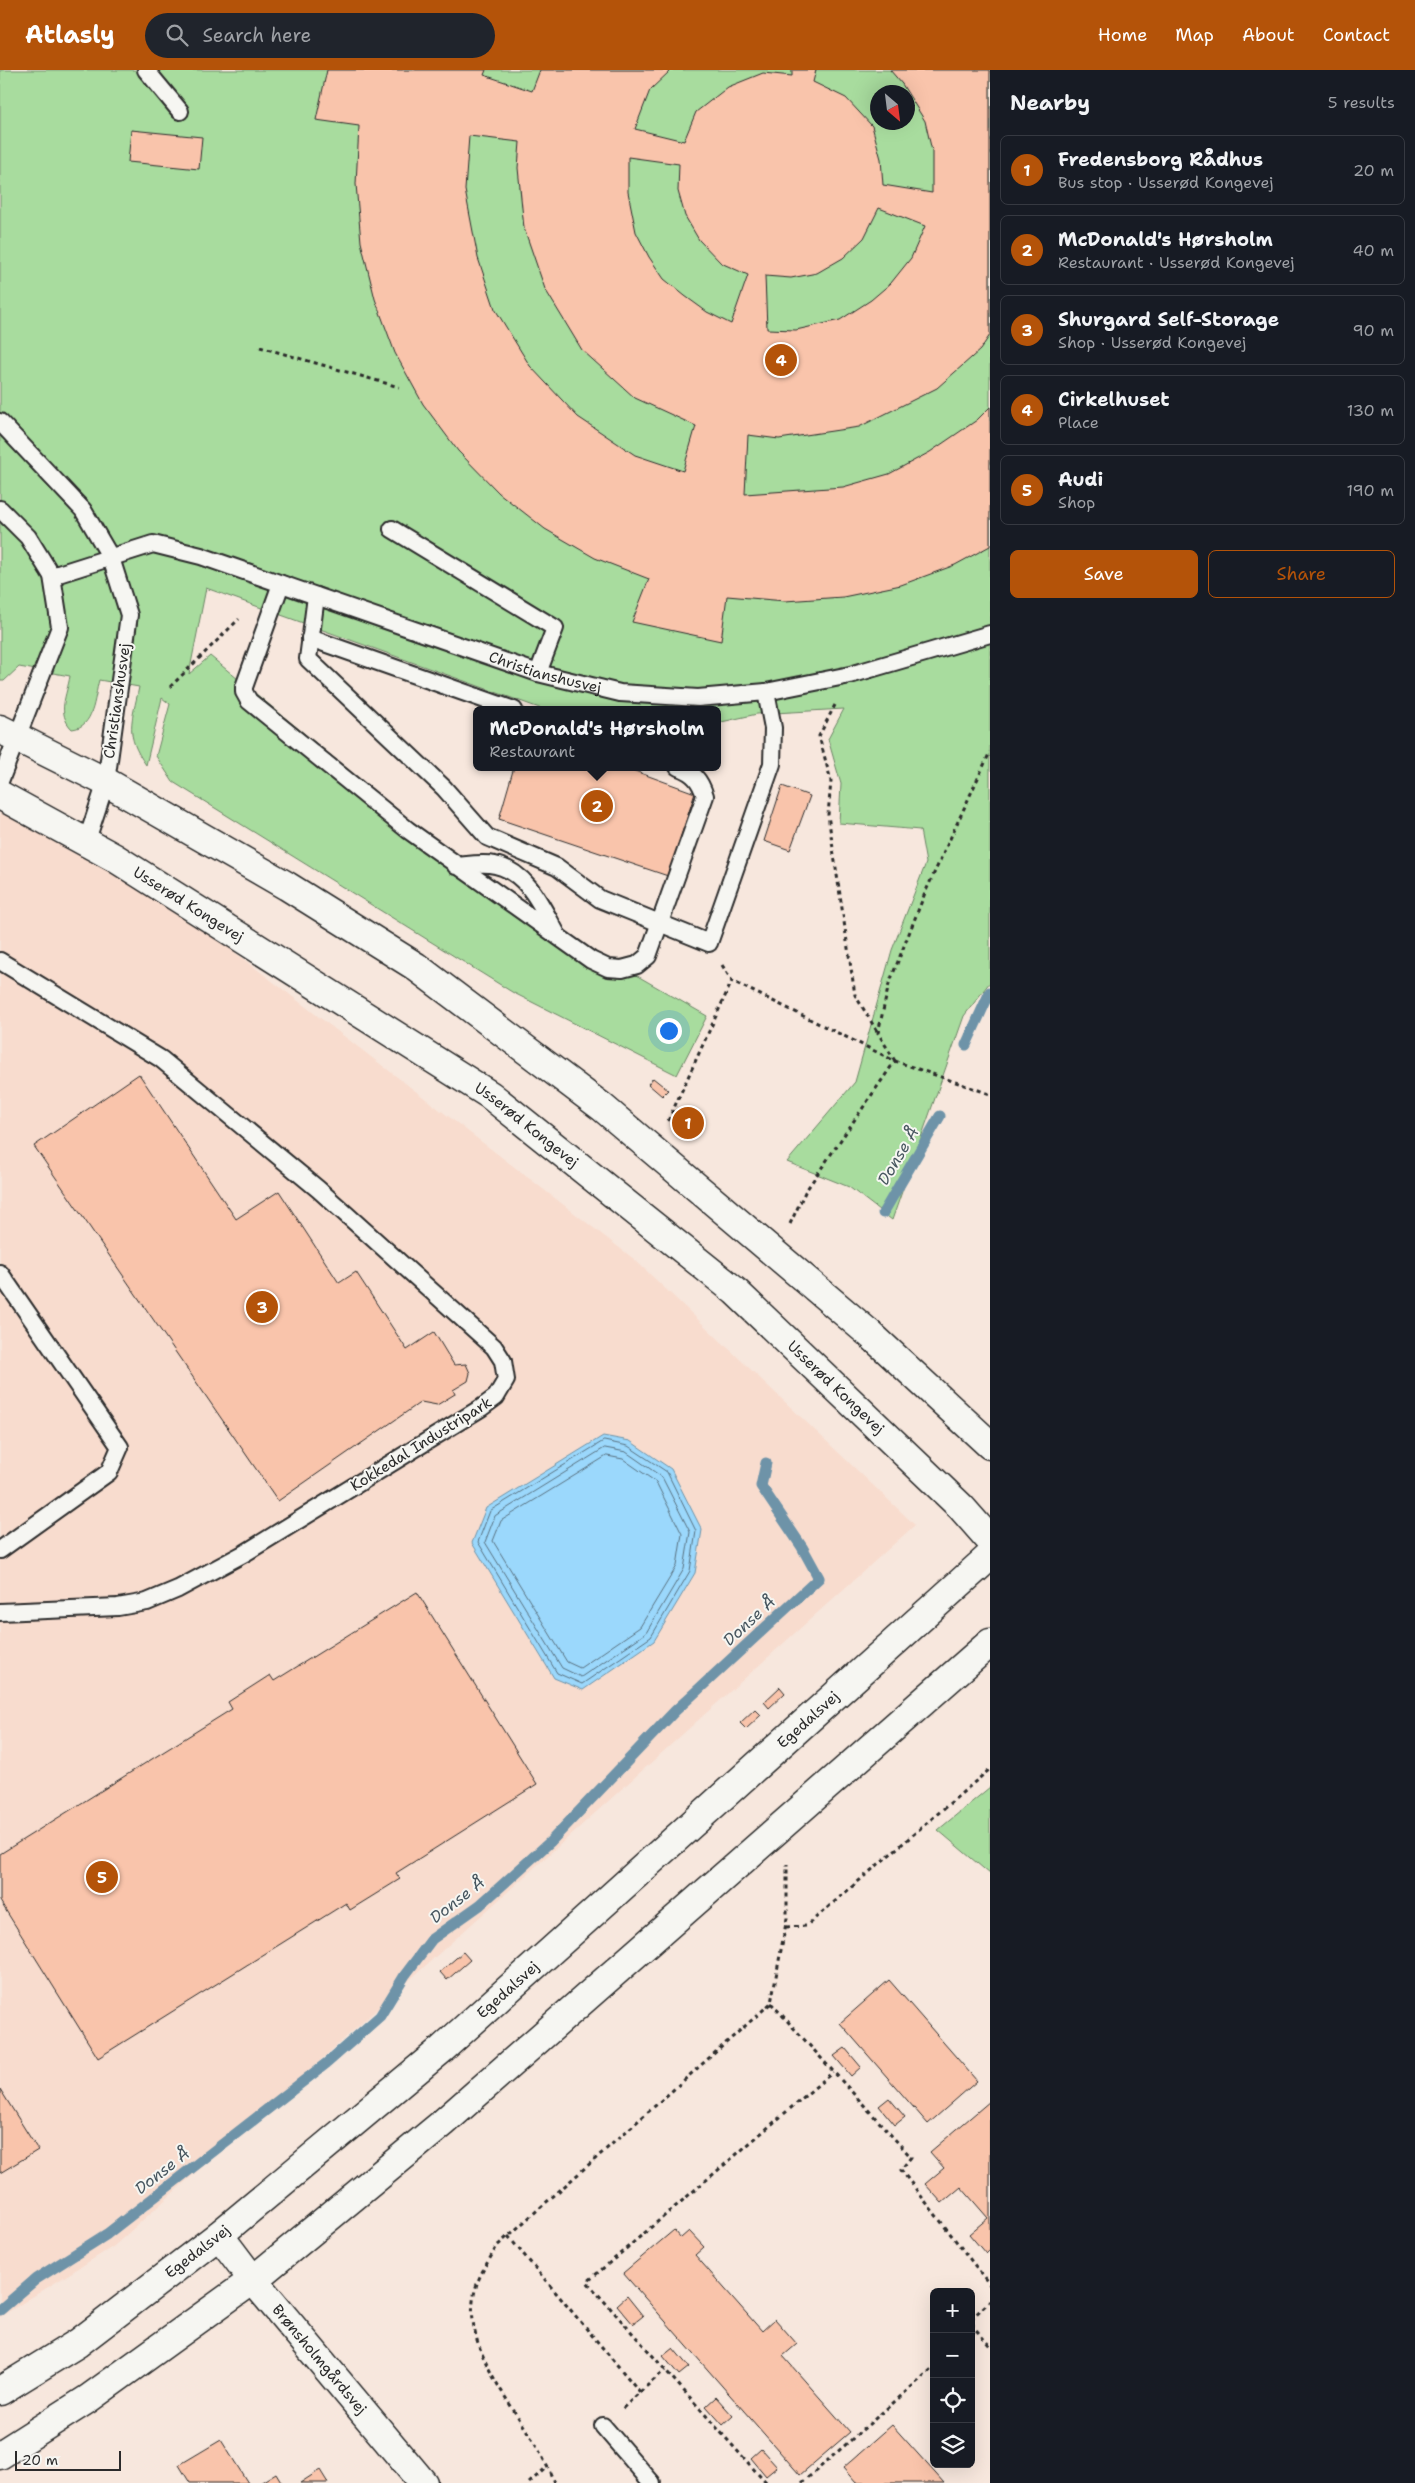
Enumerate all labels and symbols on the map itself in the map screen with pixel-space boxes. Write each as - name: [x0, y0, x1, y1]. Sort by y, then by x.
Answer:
- north arrow: [870, 85, 915, 130]
- pin: 4: [765, 341, 797, 379]
- street label: Christianshusvej: [99, 642, 135, 760]
- street label: Christianshusvej: [486, 647, 604, 698]
- pin: 2: [581, 787, 613, 825]
- street label: Usserød Kongevej: [129, 862, 248, 947]
- your location: [656, 1018, 682, 1044]
- street label: Usserød Kongevej: [471, 1078, 583, 1172]
- pin: 1: [672, 1104, 704, 1142]
- water label: Donse Å: [872, 1122, 924, 1189]
- pin: 3: [246, 1288, 278, 1326]
- street label: Usserød Kongevej: [783, 1336, 889, 1439]
- street label: Kokkedal Industripark: [347, 1392, 495, 1496]
- water label: Donse Å: [718, 1591, 780, 1650]
- street label: Egedalsvej: [773, 1687, 843, 1753]
- pin: 5: [86, 1858, 118, 1896]
- water label: Donse Å: [425, 1871, 489, 1928]
- street label: Egedalsvej: [472, 1957, 543, 2023]
- water label: Donse Å: [130, 2142, 194, 2199]
- street label: Egedalsvej: [161, 2220, 234, 2283]
- street label: Brønsholmgårdsvej: [268, 2300, 371, 2419]
- scale bar: [15, 2448, 121, 2471]

